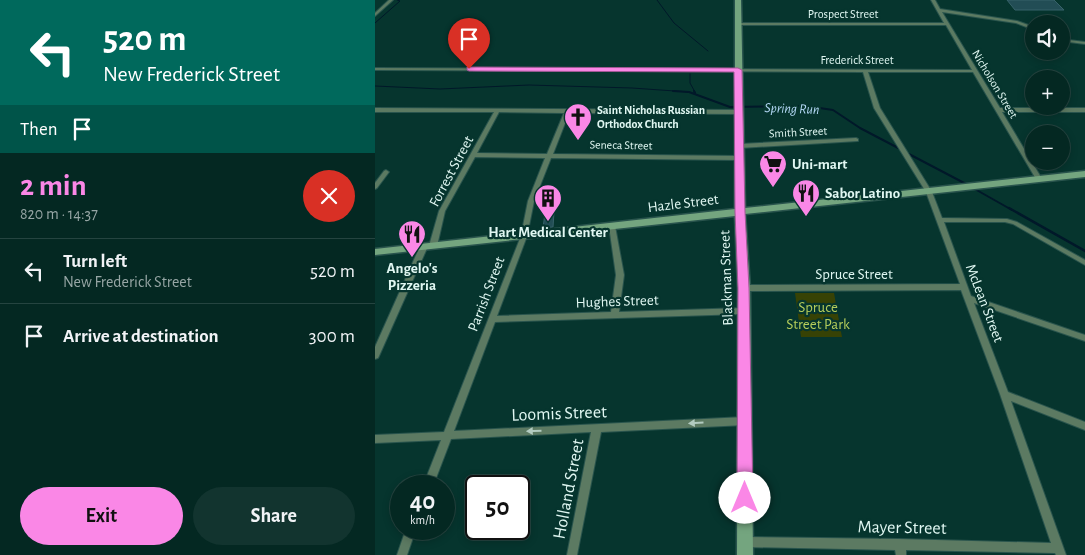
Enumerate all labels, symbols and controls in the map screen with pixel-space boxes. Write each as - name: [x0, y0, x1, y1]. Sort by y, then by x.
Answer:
- street label: Prospect Street: [808, 8, 878, 20]
- map controls: [1025, 15, 1070, 170]
- button: sound: [1025, 15, 1070, 60]
- pin: [448, 18, 490, 69]
- icon: left: [20, 20, 85, 85]
- text: 520 m: [103, 22, 186, 57]
- icon: arrive: [455, 25, 483, 53]
- street label: Nicholson Street: [970, 48, 1020, 120]
- street label: Frederick Street: [820, 54, 894, 66]
- text: New Frederick Street: [103, 63, 280, 85]
- button: +: [1025, 70, 1070, 115]
- water label: Spring Run: [764, 101, 820, 117]
- church icon: Saint Nicholas Russian Orthodox Church: [563, 102, 593, 141]
- place label: Saint Nicholas Russian Orthodox Church: [597, 104, 705, 130]
- icon: arrive: [68, 115, 96, 143]
- text: Then: [20, 120, 58, 139]
- street label: Smith Street: [769, 124, 828, 140]
- button: −: [1025, 125, 1070, 170]
- street label: Forrest Street: [427, 133, 476, 209]
- street label: Seneca Street: [589, 138, 653, 152]
- supermarket icon: Uni-mart: [758, 149, 788, 188]
- place label: Uni-mart: [792, 157, 847, 172]
- button: close: [303, 170, 355, 222]
- text: 2 min: [20, 171, 87, 201]
- restaurant icon: Sabor Latino: [791, 178, 821, 217]
- building icon: Hart Medical Center: [533, 183, 563, 222]
- place label: Sabor Latino: [825, 186, 900, 201]
- street label: Hazle Street: [647, 192, 720, 215]
- text: 820 m · 14:37: [20, 206, 98, 222]
- restaurant icon: Angelo's Pizzeria: [397, 219, 427, 258]
- place label: Hart Medical Center: [488, 225, 608, 240]
- street label: Blackman Street: [717, 230, 736, 326]
- text: Turn left: [63, 252, 127, 271]
- street label: Parrish Street: [465, 255, 508, 334]
- icon: left: [20, 257, 48, 285]
- place label: Angelo's Pizzeria: [387, 261, 438, 293]
- text: 520 m: [310, 262, 355, 281]
- street label: McLean Street: [963, 262, 1006, 344]
- street label: Spruce Street: [815, 267, 893, 282]
- text: New Frederick Street: [63, 274, 192, 290]
- street label: Hughes Street: [575, 293, 659, 310]
- park label: Spruce Street Park: [786, 300, 850, 332]
- icon: arrive: [20, 322, 48, 350]
- text: Arrive at destination: [63, 327, 219, 346]
- text: 300 m: [309, 327, 355, 346]
- street label: Loomis Street: [511, 403, 607, 425]
- one-way arrow: [688, 420, 704, 428]
- one-way arrow: [526, 427, 542, 435]
- street label: Holland Street: [550, 437, 588, 541]
- position arrow: [718, 471, 770, 523]
- speed limit sign: 50: [465, 475, 530, 540]
- button: Exit: [20, 487, 183, 545]
- button: Share: [193, 487, 355, 545]
- text: 40: [410, 489, 435, 514]
- text: km/h: [410, 514, 435, 526]
- street label: Mayer Street: [857, 518, 947, 538]

